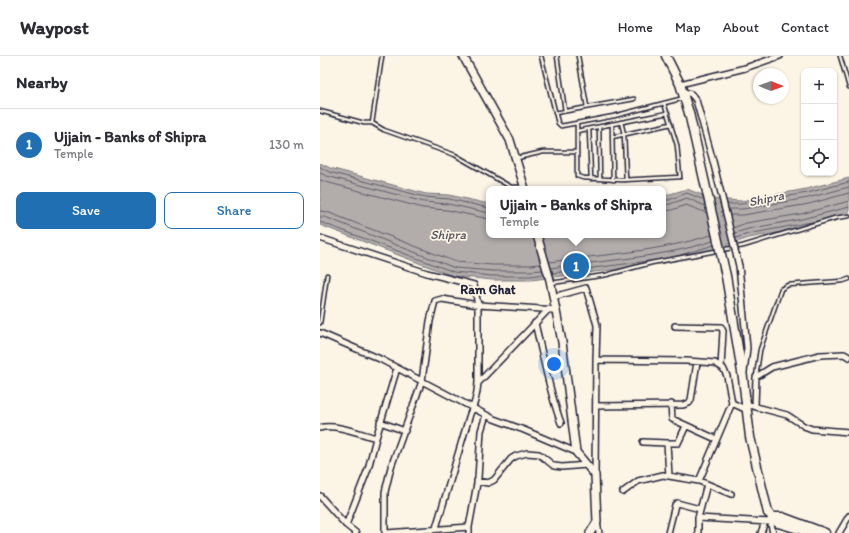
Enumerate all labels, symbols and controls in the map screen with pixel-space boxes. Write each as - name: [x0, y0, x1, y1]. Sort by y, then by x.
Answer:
- text: Waypost: [20, 16, 89, 39]
- text: Home: [618, 19, 653, 36]
- text: Map: [675, 19, 701, 36]
- text: About: [723, 19, 759, 36]
- text: Contact: [781, 19, 829, 36]
- north arrow: [753, 68, 789, 104]
- map controls: [801, 68, 837, 176]
- button: +: [801, 68, 837, 104]
- text: Nearby: [16, 72, 68, 92]
- button: −: [801, 104, 837, 140]
- text: Ujjain - Banks of Shipra: [54, 128, 206, 146]
- text: 1: [26, 137, 32, 152]
- text: 130 m: [269, 137, 304, 152]
- button: locate: [801, 140, 837, 176]
- text: Temple: [54, 146, 93, 161]
- popup: [486, 186, 666, 238]
- water label: Shipra: [747, 187, 786, 210]
- button: Save: [16, 192, 156, 229]
- button: Share: [164, 192, 304, 229]
- text: Ujjain - Banks of Shipra: [500, 196, 652, 214]
- text: Temple: [500, 214, 539, 229]
- water label: Shipra: [430, 227, 466, 242]
- pin: 1: [563, 251, 589, 281]
- district label: Ram Ghat: [460, 282, 516, 297]
- your location: [544, 354, 564, 374]

